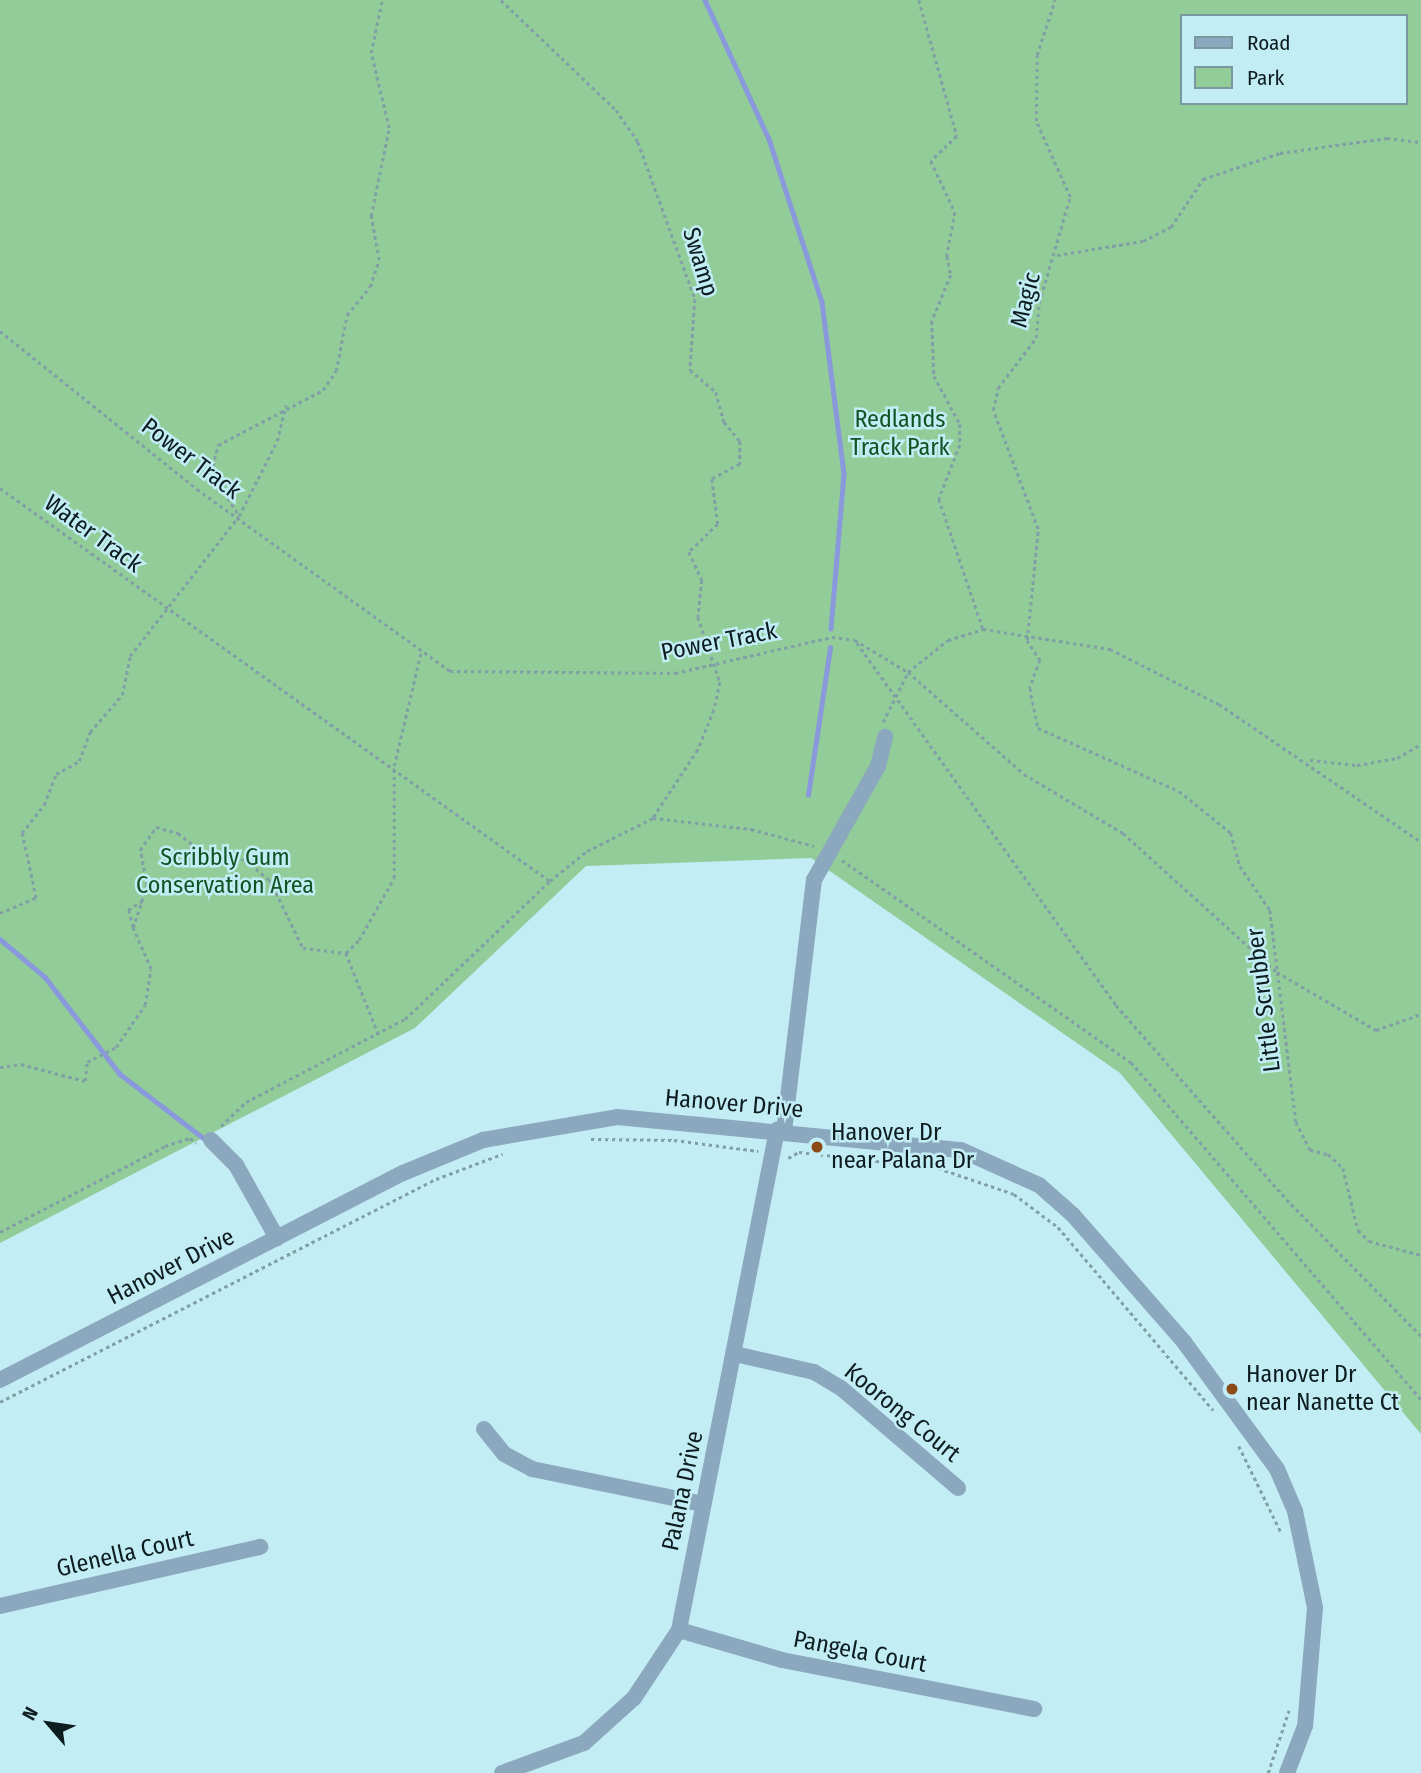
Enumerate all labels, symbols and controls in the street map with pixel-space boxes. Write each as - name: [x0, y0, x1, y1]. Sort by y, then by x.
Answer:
- legend: [1180, 14, 1407, 105]
- text: Road: [1247, 30, 1291, 56]
- text: Park: [1247, 65, 1284, 91]
- street label: Swamp: [676, 224, 724, 300]
- street label: Magic: [1005, 269, 1047, 331]
- park label: Redlands Track Park: [850, 406, 950, 462]
- street label: Power Track: [135, 412, 247, 506]
- street label: Water Track: [39, 489, 147, 579]
- street label: Power Track: [659, 617, 779, 667]
- park label: Scribbly Gum Conservation Area: [136, 844, 314, 900]
- street label: Little Scrubber: [1241, 926, 1287, 1074]
- street label: Hanover Drive: [664, 1084, 804, 1124]
- place label: Hanover Dr near Palana Dr: [831, 1119, 974, 1175]
- marker: Hanover Dr near Palana Dr: [809, 1139, 825, 1155]
- street label: Hanover Drive: [103, 1223, 239, 1311]
- street label: Koorong Court: [838, 1358, 966, 1468]
- place label: Hanover Dr near Nanette Ct: [1246, 1361, 1399, 1417]
- marker: Hanover Dr near Nanette Ct: [1224, 1381, 1240, 1397]
- street label: Palana Drive: [656, 1429, 710, 1553]
- street label: Glenella Court: [54, 1524, 196, 1584]
- street label: Pangela Court: [791, 1625, 929, 1679]
- north arrow: [14, 1689, 84, 1759]
- text: N: [17, 1703, 43, 1724]

